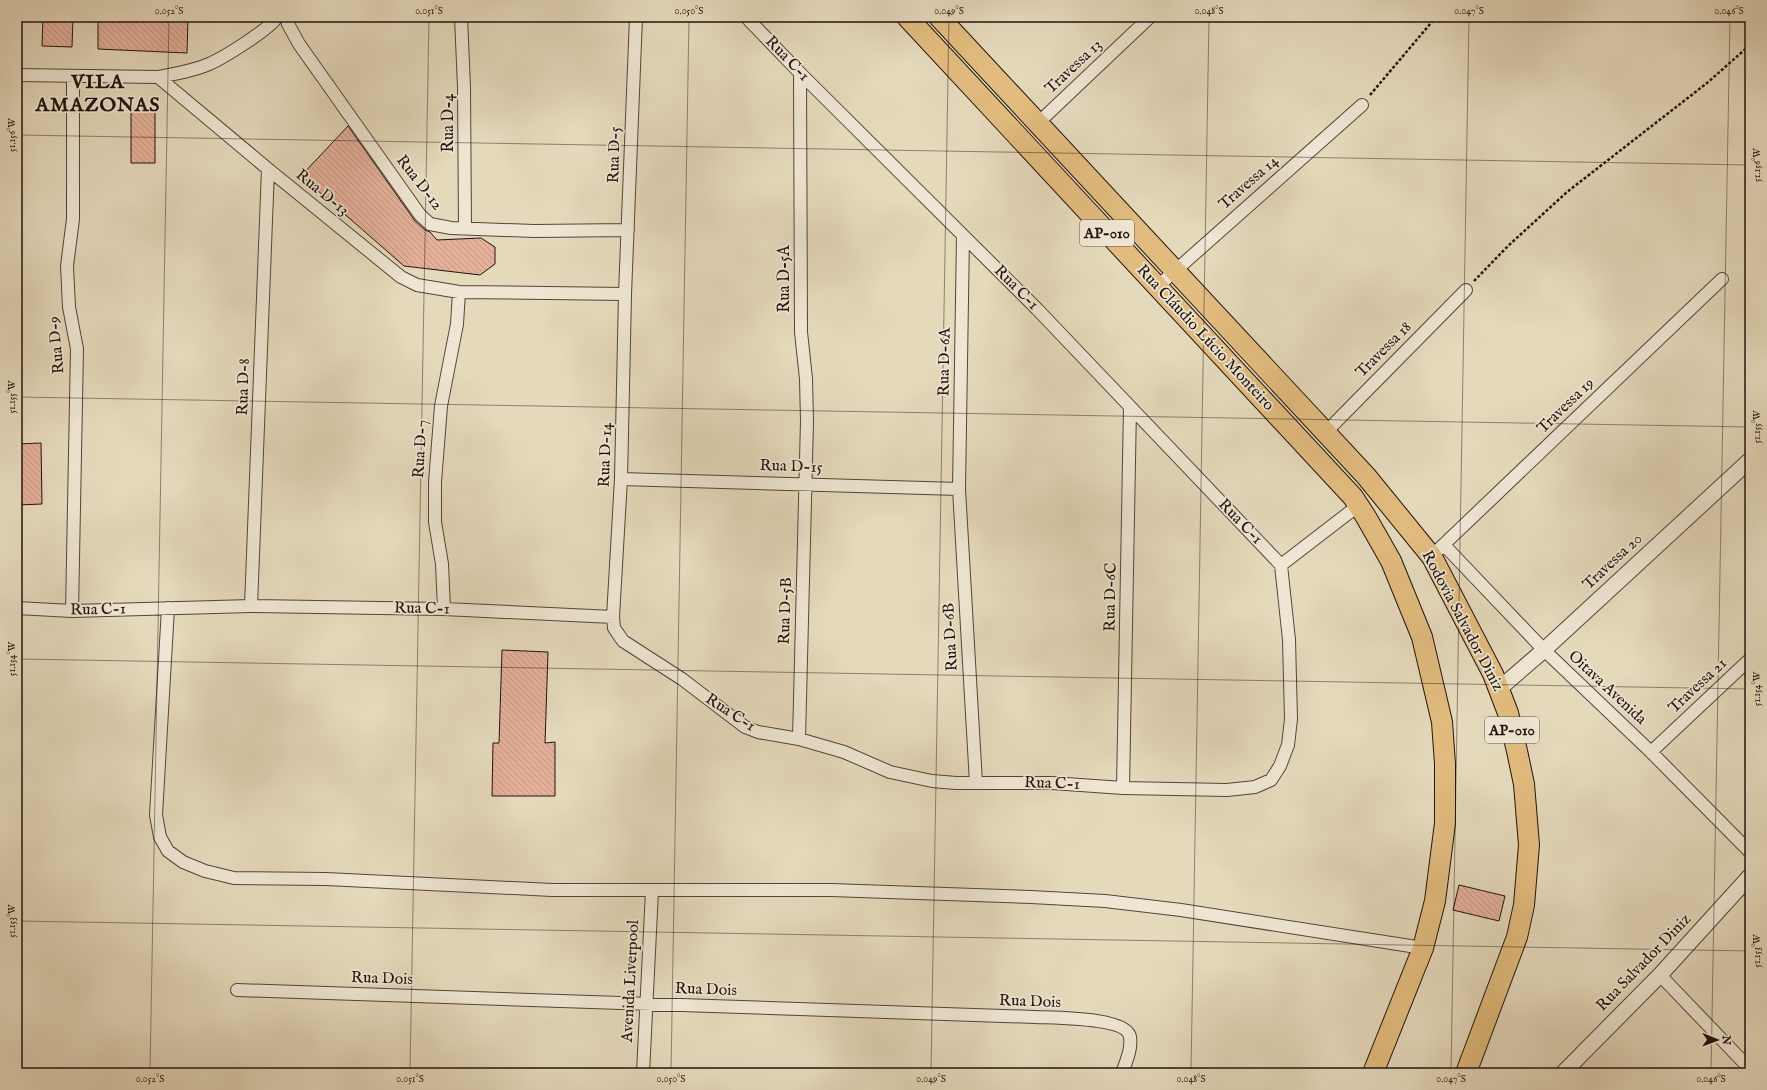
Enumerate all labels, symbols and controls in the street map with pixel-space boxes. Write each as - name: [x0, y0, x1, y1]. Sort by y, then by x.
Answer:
- text: 0.052°S: [155, 5, 183, 18]
- text: 0.051°S: [415, 5, 443, 18]
- text: 0.050°S: [675, 5, 703, 18]
- text: 0.049°S: [934, 5, 964, 18]
- text: 0.048°S: [1194, 5, 1224, 18]
- text: 0.047°S: [1454, 5, 1484, 18]
- text: 0.046°S: [1714, 5, 1744, 18]
- street label: Rua C-1: [760, 32, 814, 86]
- street label: Travessa 13: [1041, 35, 1107, 99]
- district label: VILA AMAZONAS: [35, 70, 160, 118]
- street label: Rua D-4: [439, 93, 459, 152]
- text: 51.156°W: [6, 118, 19, 152]
- street label: Rua D-5: [604, 126, 626, 184]
- text: 51.156°W: [1751, 148, 1764, 182]
- street label: Rua D-12: [391, 151, 447, 215]
- street label: Travessa 14: [1215, 151, 1283, 214]
- street label: Rua D-13: [291, 165, 353, 221]
- road number: AP-010: [1080, 220, 1134, 246]
- street label: Rua D-5A: [775, 244, 795, 313]
- street label: Rua C-1: [989, 261, 1043, 315]
- street label: Rua Cláudio Lúcio Monteiro: [1132, 261, 1278, 416]
- street label: Rua D-9: [45, 315, 69, 375]
- street label: Travessa 18: [1352, 318, 1416, 382]
- street label: Rua D-6A: [934, 326, 956, 396]
- street label: Rua D-8: [233, 358, 255, 416]
- street label: Travessa 19: [1533, 374, 1599, 438]
- text: 51.155°W: [6, 380, 19, 414]
- text: 51.155°W: [1751, 410, 1764, 444]
- street label: Rua D-7: [409, 419, 433, 479]
- street label: Rua D-14: [595, 422, 617, 488]
- street label: Rua D-15: [759, 456, 823, 478]
- street label: Rua C-1: [1213, 495, 1267, 549]
- street label: Travessa 20: [1579, 529, 1647, 595]
- street label: Rodovia Salvador Diniz: [1416, 547, 1508, 695]
- street label: Rua D-6C: [1100, 562, 1122, 632]
- street label: Rua D-5B: [775, 577, 797, 645]
- street label: Rua C-1: [394, 599, 450, 619]
- street label: Rua C-1: [70, 600, 126, 620]
- street label: Rua D-6B: [939, 602, 963, 672]
- text: 51.154°W: [6, 641, 19, 676]
- street label: Oitava Avenida: [1564, 647, 1651, 730]
- street label: Travessa 21: [1665, 654, 1731, 718]
- text: 51.154°W: [1751, 671, 1764, 706]
- street label: Rua C-1: [701, 689, 759, 737]
- road number: AP-010: [1485, 717, 1539, 743]
- street label: Rua C-1: [1024, 773, 1080, 795]
- text: 51.153°W: [6, 904, 19, 938]
- street label: Rua Salvador Diniz: [1592, 910, 1696, 1016]
- street label: Avenida Liverpool: [618, 919, 644, 1044]
- text: 51.153°W: [1751, 934, 1764, 968]
- street label: Rua Dois: [351, 968, 414, 990]
- street label: Rua Dois: [675, 979, 738, 1001]
- street label: Rua Dois: [999, 991, 1062, 1013]
- north arrow: [1697, 1020, 1737, 1060]
- text: N: [1719, 1034, 1733, 1046]
- text: 0.052°S: [136, 1073, 164, 1086]
- text: 0.051°S: [396, 1073, 424, 1086]
- text: 0.050°S: [657, 1073, 685, 1086]
- text: 0.049°S: [916, 1073, 946, 1086]
- text: 0.048°S: [1176, 1073, 1206, 1086]
- text: 0.047°S: [1436, 1073, 1466, 1086]
- text: 0.046°S: [1696, 1073, 1726, 1086]

